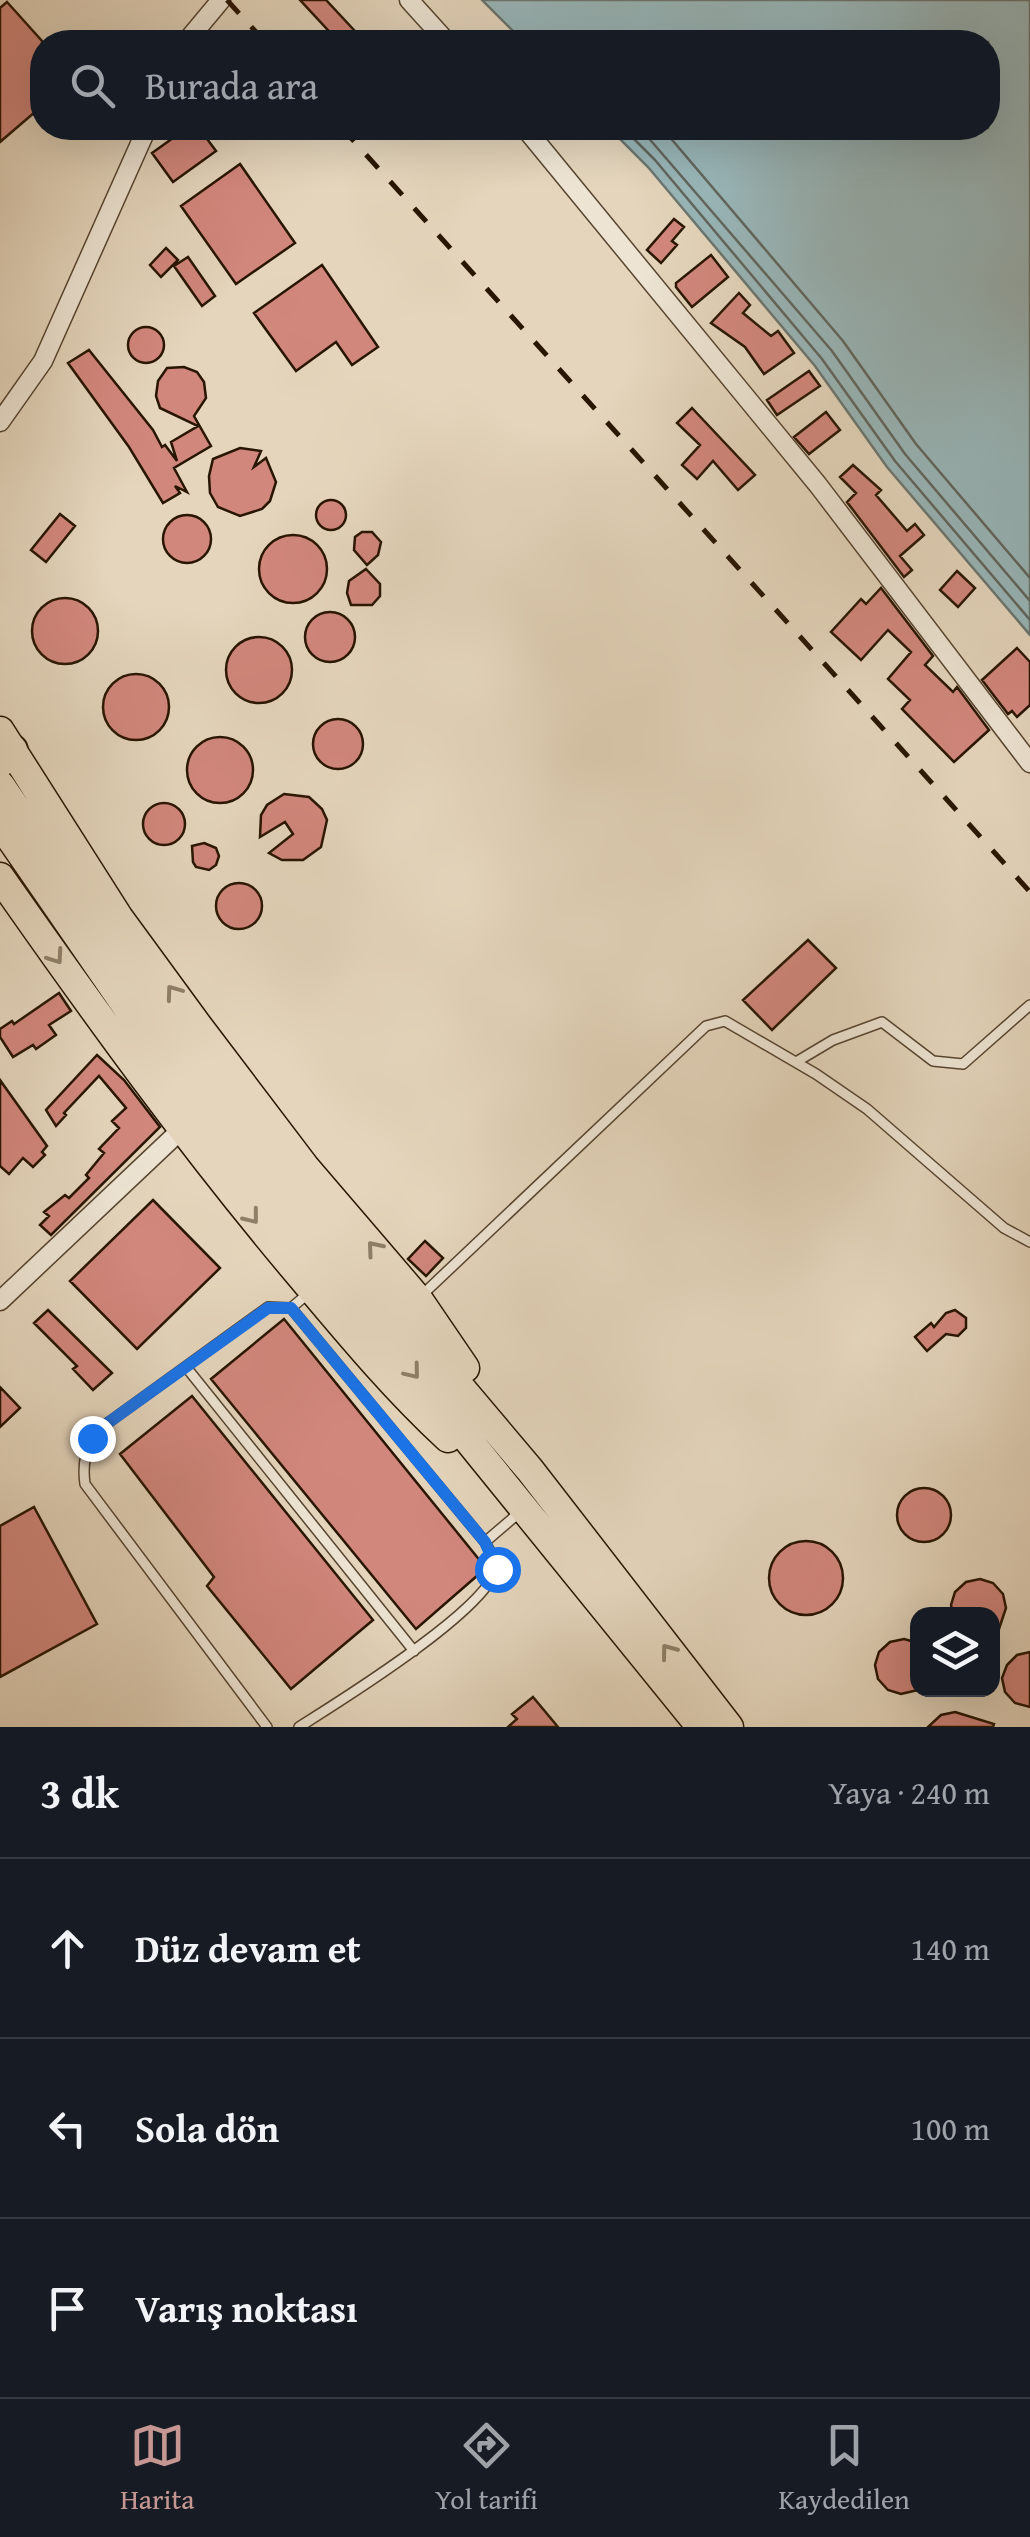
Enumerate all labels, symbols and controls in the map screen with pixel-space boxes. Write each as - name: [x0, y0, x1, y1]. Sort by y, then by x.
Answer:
- search box: [30, 30, 1000, 140]
- text: Burada ara: [145, 57, 318, 113]
- icon: search: [65, 58, 120, 113]
- one-way arrow: [44, 946, 62, 965]
- one-way arrow: [168, 985, 185, 1003]
- one-way arrow: [240, 1205, 257, 1223]
- one-way arrow: [368, 1241, 386, 1259]
- one-way arrow: [401, 1360, 418, 1378]
- route end: [70, 1416, 116, 1462]
- route start: [475, 1547, 521, 1593]
- map controls: [910, 1607, 1000, 1697]
- button: layers: [910, 1607, 1000, 1697]
- one-way arrow: [662, 1644, 680, 1662]
- text: 3 dk: [40, 1762, 119, 1823]
- text: Yaya · 240 m: [828, 1769, 990, 1816]
- text: Düz devam et: [135, 1920, 361, 1976]
- icon: ahead: [40, 1921, 95, 1976]
- text: 140 m: [911, 1925, 990, 1972]
- text: Sola dön: [135, 2100, 279, 2156]
- icon: left: [40, 2101, 95, 2156]
- text: 100 m: [911, 2105, 990, 2152]
- text: Varış noktası: [135, 2280, 358, 2336]
- icon: arrive: [40, 2281, 95, 2336]
- tab: Harita: [120, 2418, 195, 2519]
- tab: Yol tarifi: [435, 2418, 538, 2519]
- tab: Kaydedilen: [778, 2418, 910, 2519]

